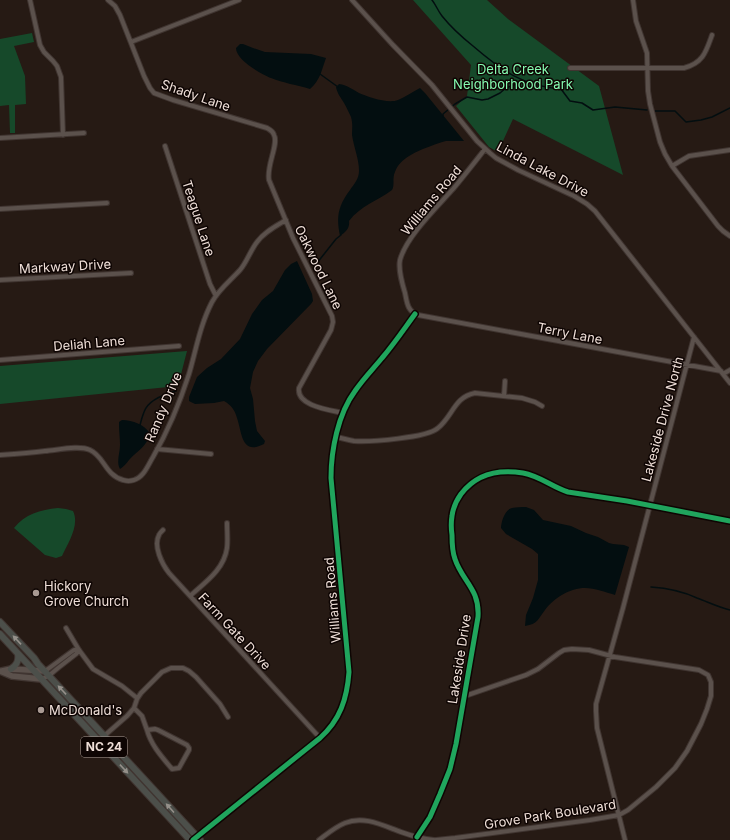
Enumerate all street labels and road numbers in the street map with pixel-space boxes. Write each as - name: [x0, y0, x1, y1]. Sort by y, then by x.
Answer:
- street label: Shady Lane: [159, 76, 233, 114]
- street label: Linda Lake Drive: [494, 138, 592, 200]
- street label: Williams Road: [397, 162, 465, 238]
- street label: Teague Lane: [179, 178, 219, 258]
- street label: Oakwood Lane: [292, 222, 346, 312]
- street label: Markway Drive: [19, 256, 111, 276]
- street label: Terry Lane: [536, 319, 604, 347]
- street label: Deliah Lane: [53, 332, 125, 354]
- street label: Lakeside Drive North: [638, 355, 686, 483]
- street label: Randy Drive: [141, 370, 185, 444]
- street label: Williams Road: [320, 556, 344, 644]
- street label: Farm Gate Drive: [195, 589, 275, 673]
- street label: Lakeside Drive: [444, 613, 474, 705]
- road number: NC 24: [81, 737, 127, 757]
- street label: Grove Park Boulevard: [483, 796, 617, 832]

